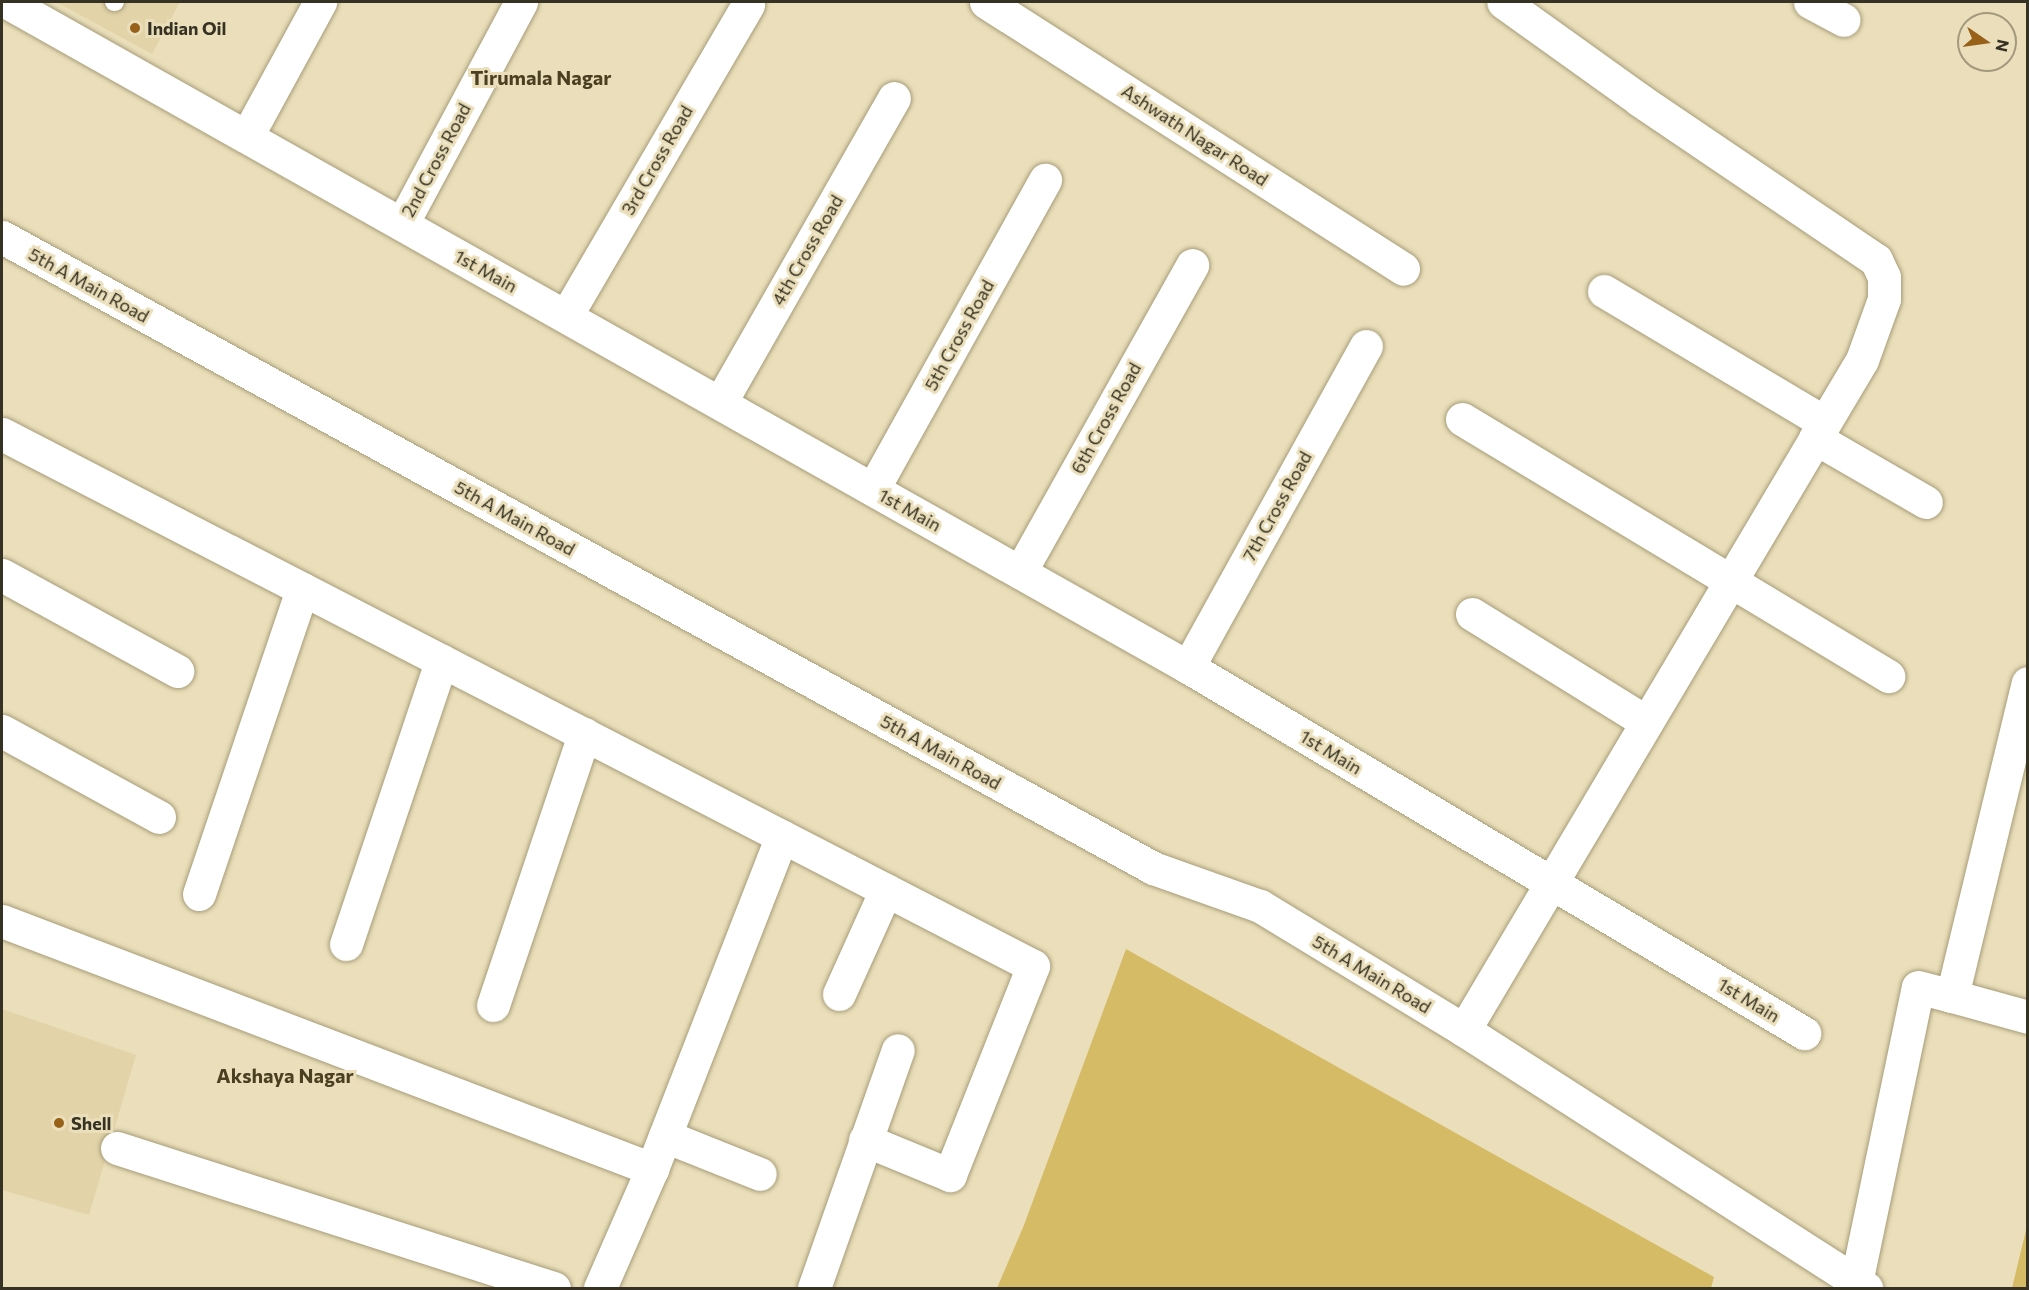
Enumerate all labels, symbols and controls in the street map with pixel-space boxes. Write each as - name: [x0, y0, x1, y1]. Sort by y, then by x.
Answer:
- north arrow: [1957, 12, 2017, 72]
- place label: Indian Oil: [147, 17, 227, 39]
- marker: Indian Oil: [128, 21, 142, 35]
- text: N: [1992, 38, 2014, 54]
- district label: Tirumala Nagar: [470, 65, 612, 89]
- street label: Ashwath Nagar Road: [1118, 80, 1272, 190]
- street label: 2nd Cross Road: [397, 99, 475, 221]
- street label: 3rd Cross Road: [617, 102, 697, 218]
- street label: 4th Cross Road: [767, 191, 847, 309]
- street label: 5th A Main Road: [25, 243, 153, 327]
- street label: 1st Main: [451, 245, 521, 297]
- street label: 5th Cross Road: [920, 276, 998, 394]
- street label: 6th Cross Road: [1067, 359, 1145, 477]
- street label: 7th Cross Road: [1238, 447, 1316, 565]
- street label: 5th A Main Road: [451, 476, 579, 560]
- street label: 1st Main: [875, 484, 945, 536]
- street label: 5th A Main Road: [877, 710, 1005, 794]
- street label: 1st Main: [1296, 725, 1366, 779]
- street label: 5th A Main Road: [1309, 930, 1435, 1018]
- street label: 1st Main: [1714, 973, 1784, 1027]
- district label: Akshaya Nagar: [216, 1063, 354, 1087]
- place label: Shell: [71, 1112, 112, 1134]
- marker: Shell: [52, 1116, 66, 1130]

